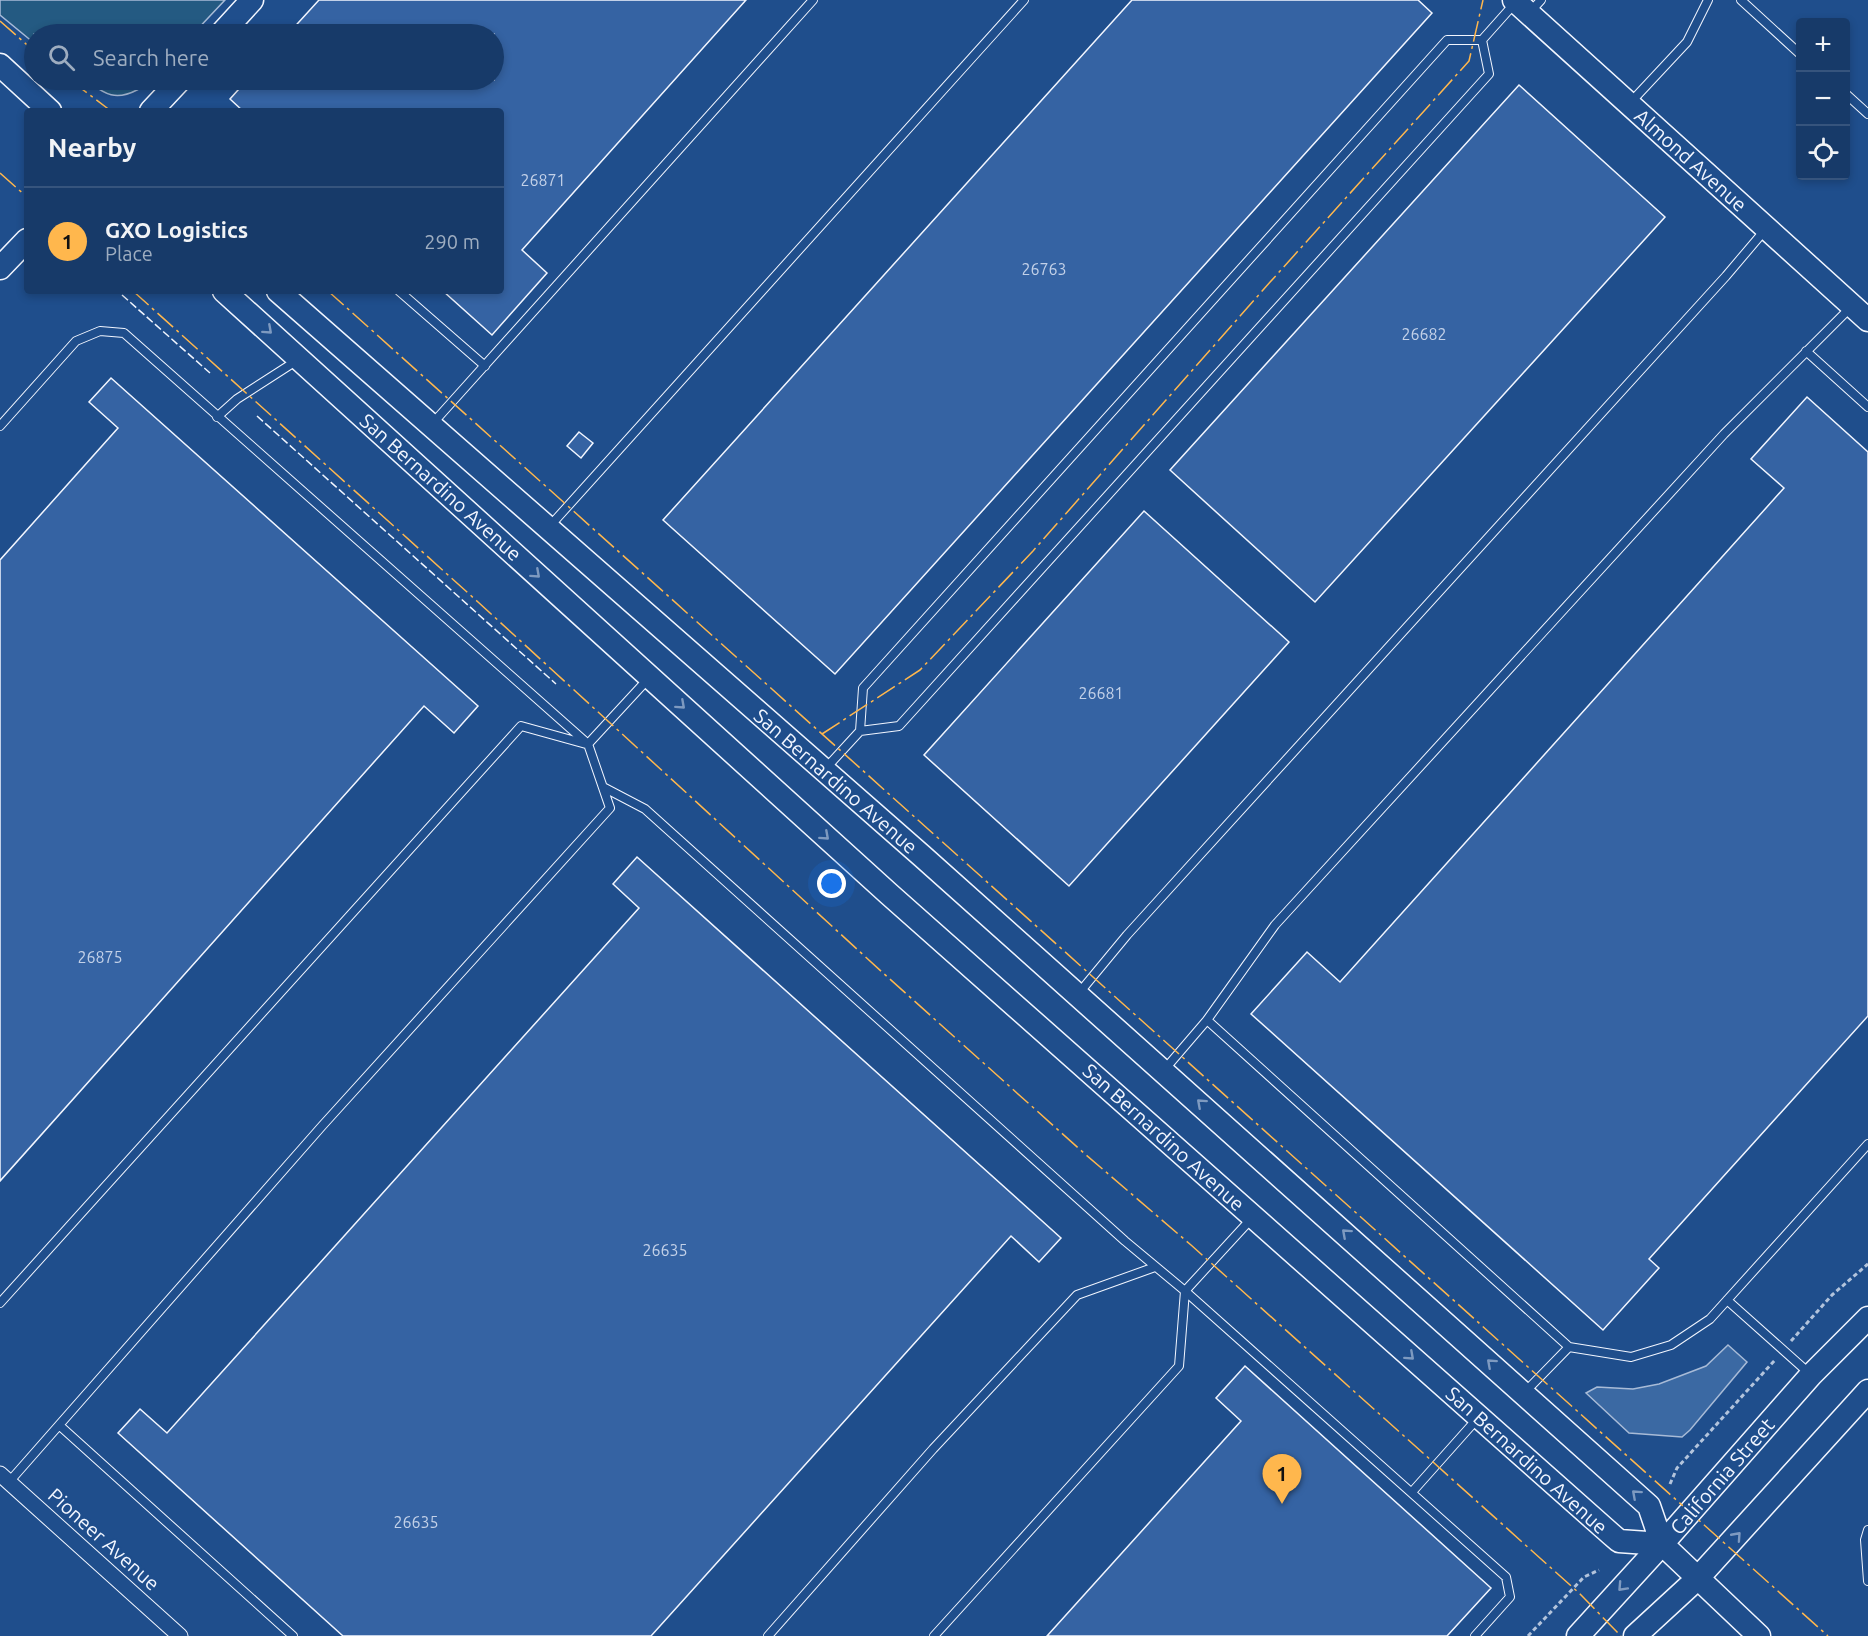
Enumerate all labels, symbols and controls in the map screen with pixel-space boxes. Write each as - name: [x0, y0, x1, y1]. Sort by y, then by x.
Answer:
- map controls: [1796, 18, 1850, 180]
- button: +: [1796, 18, 1850, 72]
- search box: [24, 24, 504, 90]
- icon: search: [45, 41, 78, 74]
- text: Search here: [93, 45, 209, 70]
- button: −: [1796, 72, 1850, 126]
- street label: Almond Avenue: [1630, 104, 1752, 216]
- button: locate: [1796, 126, 1850, 180]
- text: Nearby: [48, 133, 136, 162]
- house number: 26871: [520, 171, 566, 189]
- text: GXO Logistics: [105, 217, 248, 242]
- text: 1: [62, 230, 73, 253]
- text: 290 m: [424, 230, 480, 253]
- text: Place: [105, 242, 153, 265]
- house number: 26763: [1021, 260, 1067, 278]
- one-way arrow: [261, 323, 271, 334]
- house number: 26682: [1401, 325, 1447, 343]
- street label: San Bernardino Avenue: [356, 409, 526, 565]
- one-way arrow: [530, 567, 540, 578]
- house number: 26681: [1078, 684, 1124, 702]
- one-way arrow: [674, 698, 684, 709]
- street label: San Bernardino Avenue: [750, 704, 922, 858]
- one-way arrow: [818, 829, 829, 840]
- your location: [817, 869, 846, 898]
- house number: 26875: [77, 948, 123, 966]
- street label: San Bernardino Avenue: [1079, 1059, 1249, 1215]
- one-way arrow: [1197, 1099, 1207, 1110]
- one-way arrow: [1342, 1229, 1353, 1240]
- house number: 26635: [642, 1241, 688, 1259]
- one-way arrow: [1403, 1349, 1414, 1360]
- one-way arrow: [1487, 1359, 1498, 1370]
- street label: San Bernardino Avenue: [1442, 1382, 1612, 1538]
- street label: California Street: [1665, 1413, 1779, 1539]
- pin: 1: [1262, 1454, 1302, 1504]
- street label: Pioneer Avenue: [44, 1483, 164, 1595]
- one-way arrow: [1632, 1490, 1643, 1501]
- house number: 26635: [393, 1513, 439, 1531]
- one-way arrow: [1730, 1532, 1741, 1543]
- one-way arrow: [1618, 1580, 1629, 1591]

